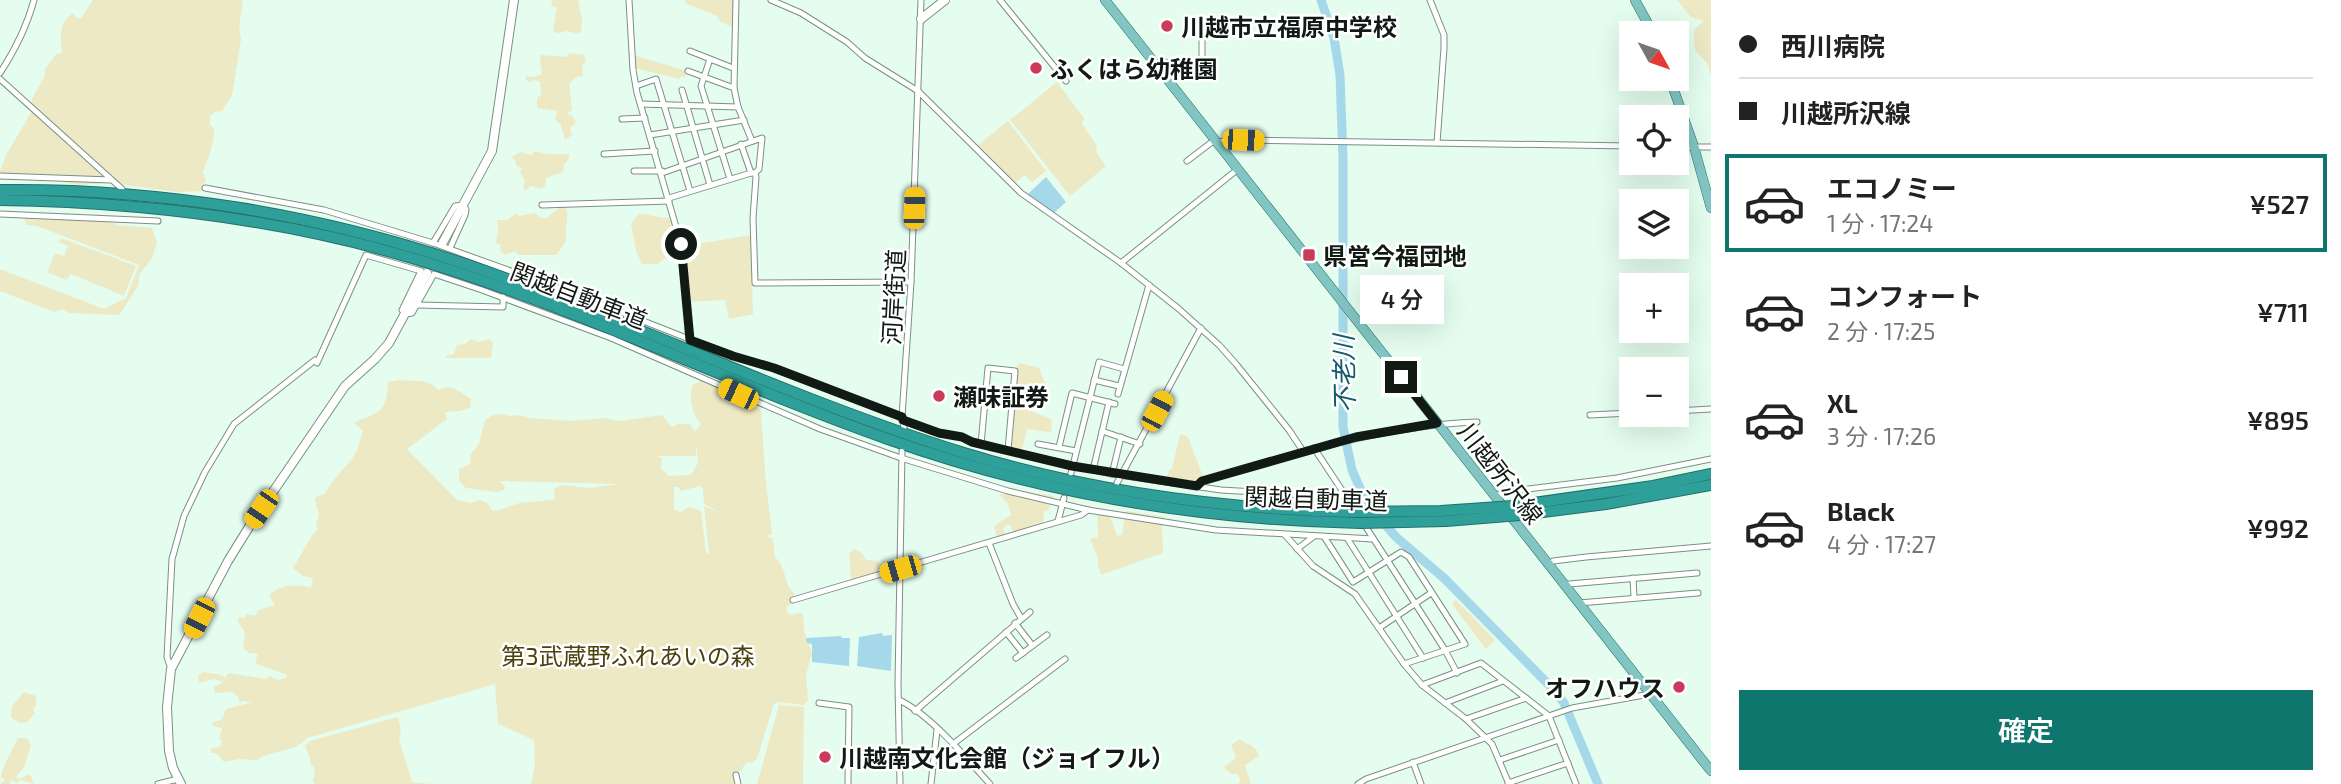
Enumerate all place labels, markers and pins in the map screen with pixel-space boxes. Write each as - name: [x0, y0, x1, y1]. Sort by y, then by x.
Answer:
- place label: 川越市立福原中学校: [1181, 12, 1397, 41]
- marker: 川越市立福原中学校: [1159, 18, 1175, 34]
- place label: ふくはら幼稚園: [1050, 54, 1218, 83]
- marker: ふくはら幼稚園: [1028, 60, 1044, 76]
- place label: 県営今福団地: [1323, 241, 1467, 270]
- marker: 県営今福団地: [1301, 247, 1317, 263]
- place label: 瀬味証券: [953, 382, 1049, 411]
- marker: 瀬味証券: [931, 388, 947, 404]
- place label: オフハウス: [1545, 673, 1665, 702]
- marker: オフハウス: [1671, 679, 1687, 695]
- place label: 川越南文化会館（ジョイフル）: [839, 743, 1175, 772]
- marker: 川越南文化会館（ジョイフル）: [817, 749, 833, 765]

